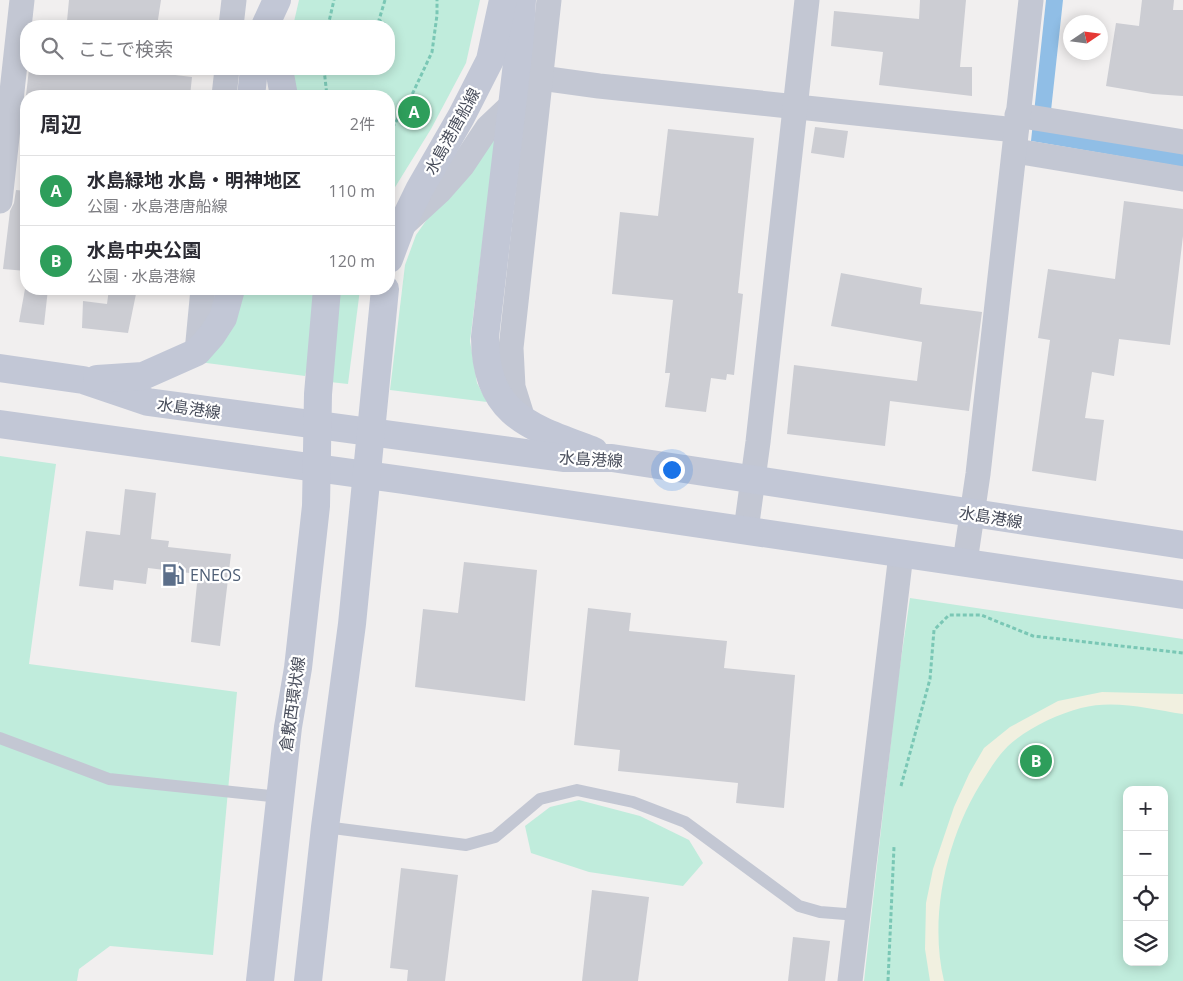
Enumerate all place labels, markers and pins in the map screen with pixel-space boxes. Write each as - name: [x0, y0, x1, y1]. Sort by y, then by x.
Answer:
- pin: A: [398, 93, 430, 131]
- fuel station icon: ENEOS: [160, 562, 186, 588]
- place label: ENEOS: [190, 564, 241, 586]
- pin: B: [1020, 742, 1052, 780]

